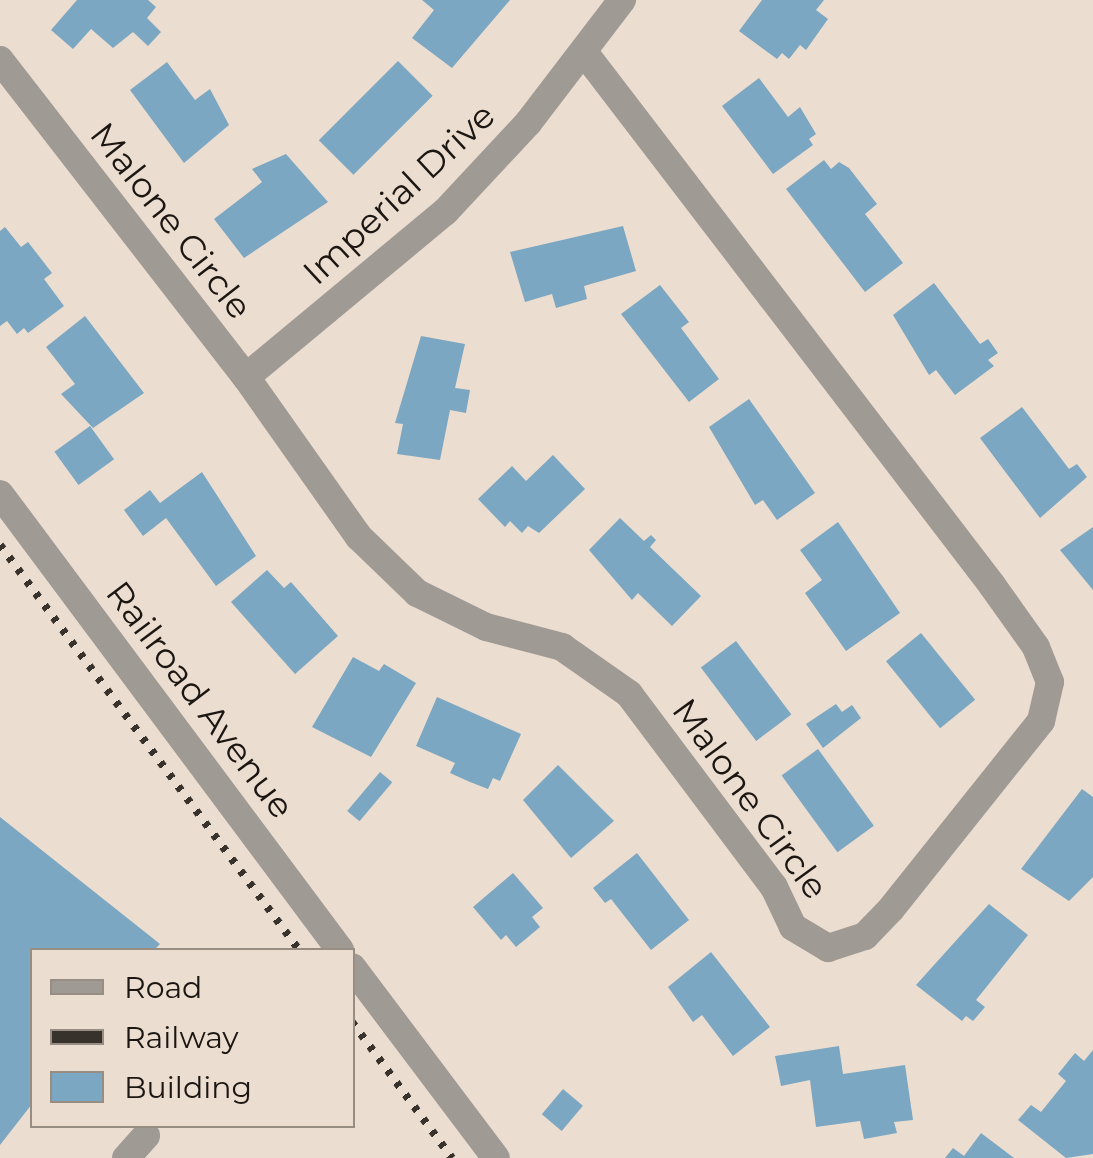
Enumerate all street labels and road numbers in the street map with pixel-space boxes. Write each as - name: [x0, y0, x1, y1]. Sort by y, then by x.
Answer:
- street label: Imperial Drive: [294, 95, 504, 293]
- street label: Malone Circle: [81, 115, 261, 327]
- street label: Railroad Avenue: [97, 573, 303, 827]
- street label: Malone Circle: [663, 691, 837, 907]

